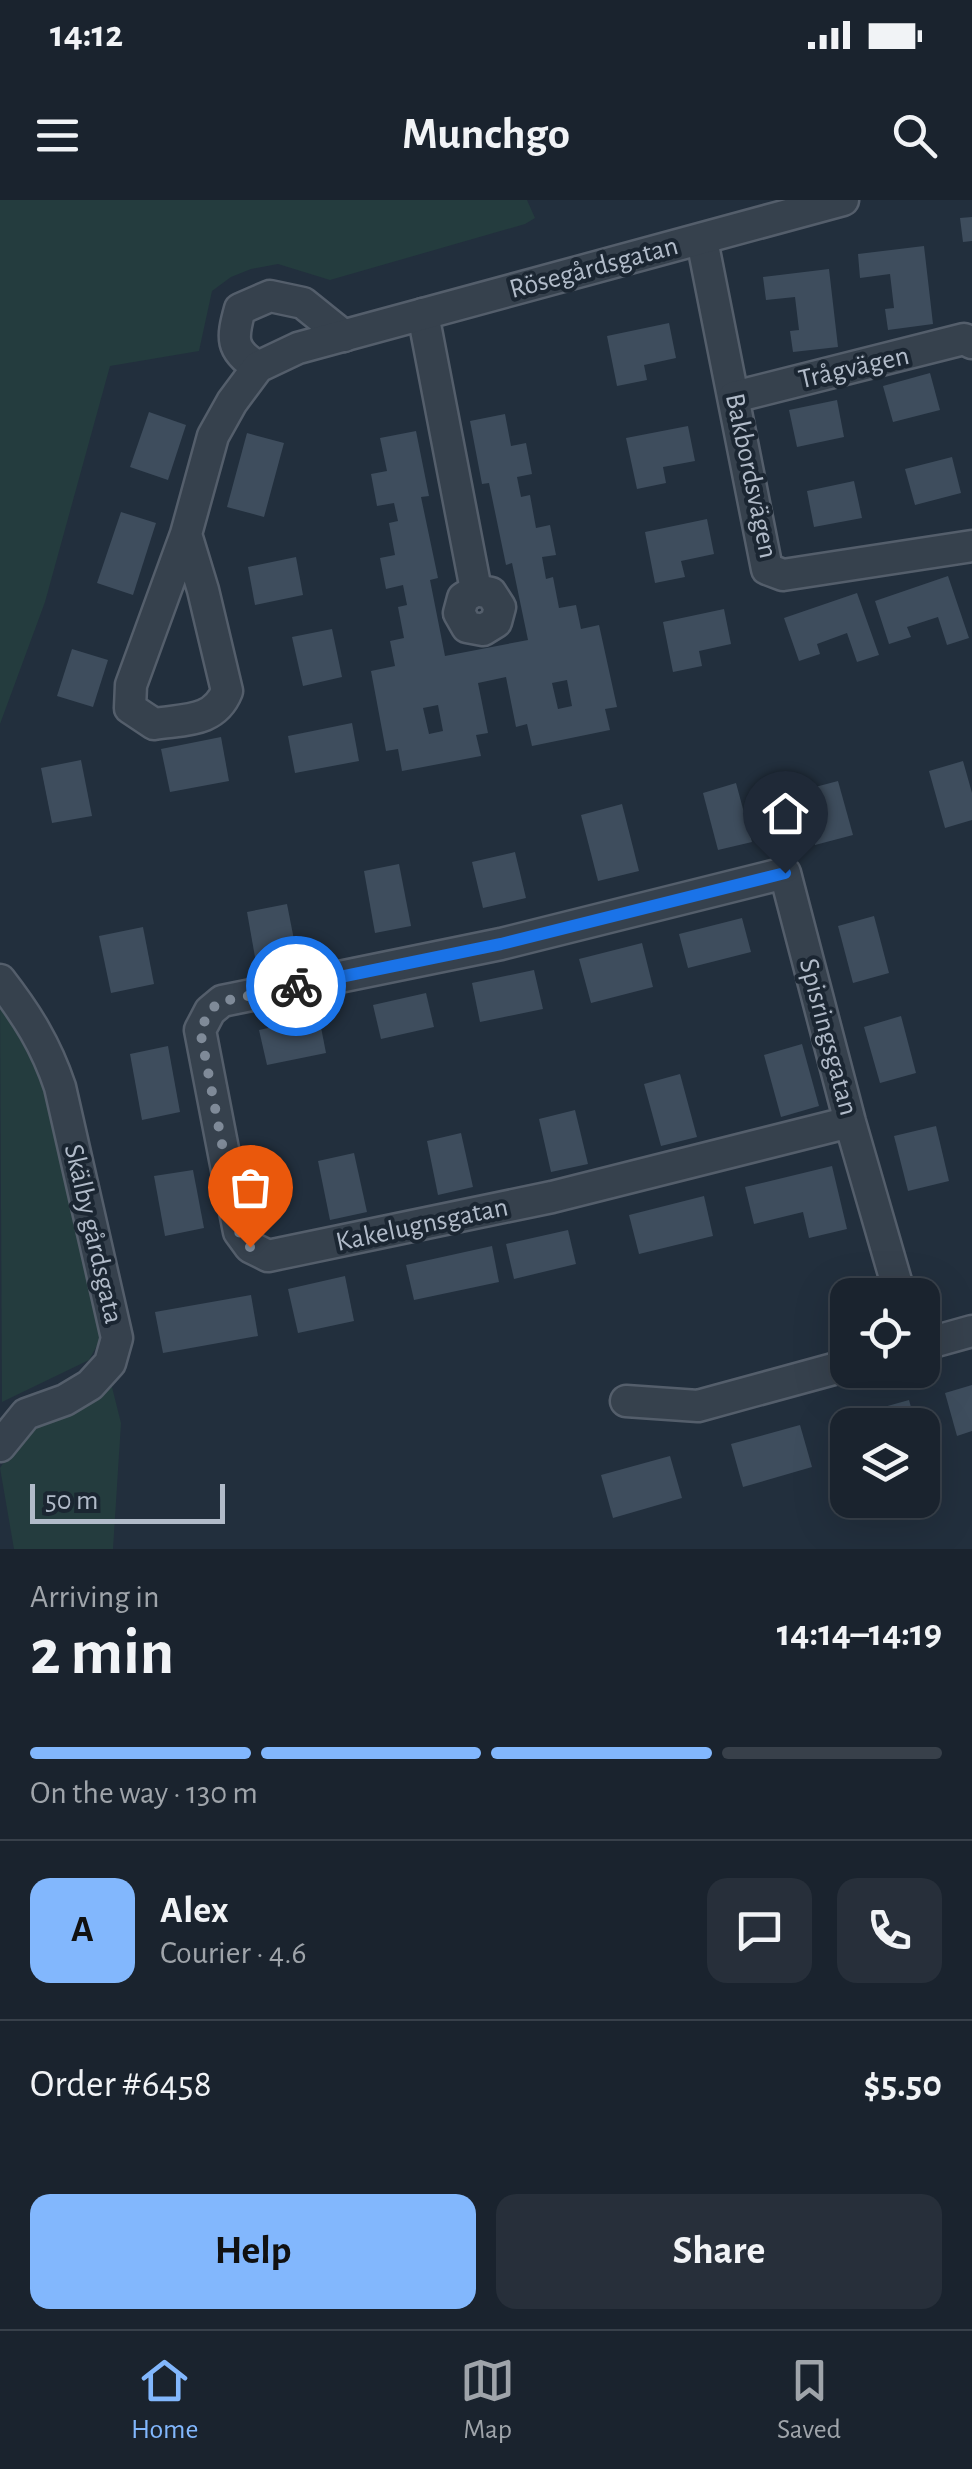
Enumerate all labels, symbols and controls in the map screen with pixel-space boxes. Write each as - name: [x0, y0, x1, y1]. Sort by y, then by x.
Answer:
- text: 14:12: [50, 16, 123, 54]
- icon: menu: [30, 108, 85, 163]
- icon: search: [887, 108, 942, 163]
- text: Munchgo: [402, 112, 570, 157]
- street label: Rösegårdsgatan: [507, 232, 681, 304]
- street label: Trågvägen: [796, 342, 912, 394]
- street label: Bakbordsvägen: [720, 391, 782, 561]
- pin: [743, 771, 828, 874]
- icon: home: [758, 786, 813, 841]
- courier: [246, 936, 346, 1036]
- street label: Spisringsgatan: [794, 956, 862, 1118]
- icon: bike: [269, 959, 324, 1014]
- street label: Skälby gårdsgata: [59, 1141, 127, 1327]
- pin: [208, 1145, 293, 1248]
- icon: bag: [223, 1160, 278, 1215]
- street label: Kakelugnsgatan: [333, 1193, 511, 1257]
- map controls: [830, 1278, 940, 1518]
- button: locate: [830, 1278, 940, 1388]
- button: layers: [830, 1408, 940, 1518]
- scale bar: [30, 1479, 225, 1524]
- text: 50 m: [45, 1487, 99, 1515]
- text: Arriving in: [30, 1581, 159, 1613]
- text: 14:14–14:19: [777, 1615, 942, 1653]
- text: 2 min: [30, 1621, 174, 1686]
- text: On the way · 130 m: [30, 1777, 258, 1809]
- button: chat: [707, 1878, 812, 1983]
- button: phone: [837, 1878, 942, 1983]
- text: Alex: [160, 1892, 229, 1930]
- text: A: [71, 1911, 94, 1949]
- text: Courier · 4.6: [160, 1937, 307, 1969]
- text: Order #6458: [30, 2066, 212, 2104]
- text: $5.50: [864, 2066, 942, 2104]
- button: Help: [30, 2194, 476, 2309]
- button: Share: [496, 2194, 942, 2309]
- tab: Home: [131, 2353, 198, 2447]
- tab: Map: [460, 2353, 515, 2447]
- tab: Saved: [777, 2353, 841, 2447]

